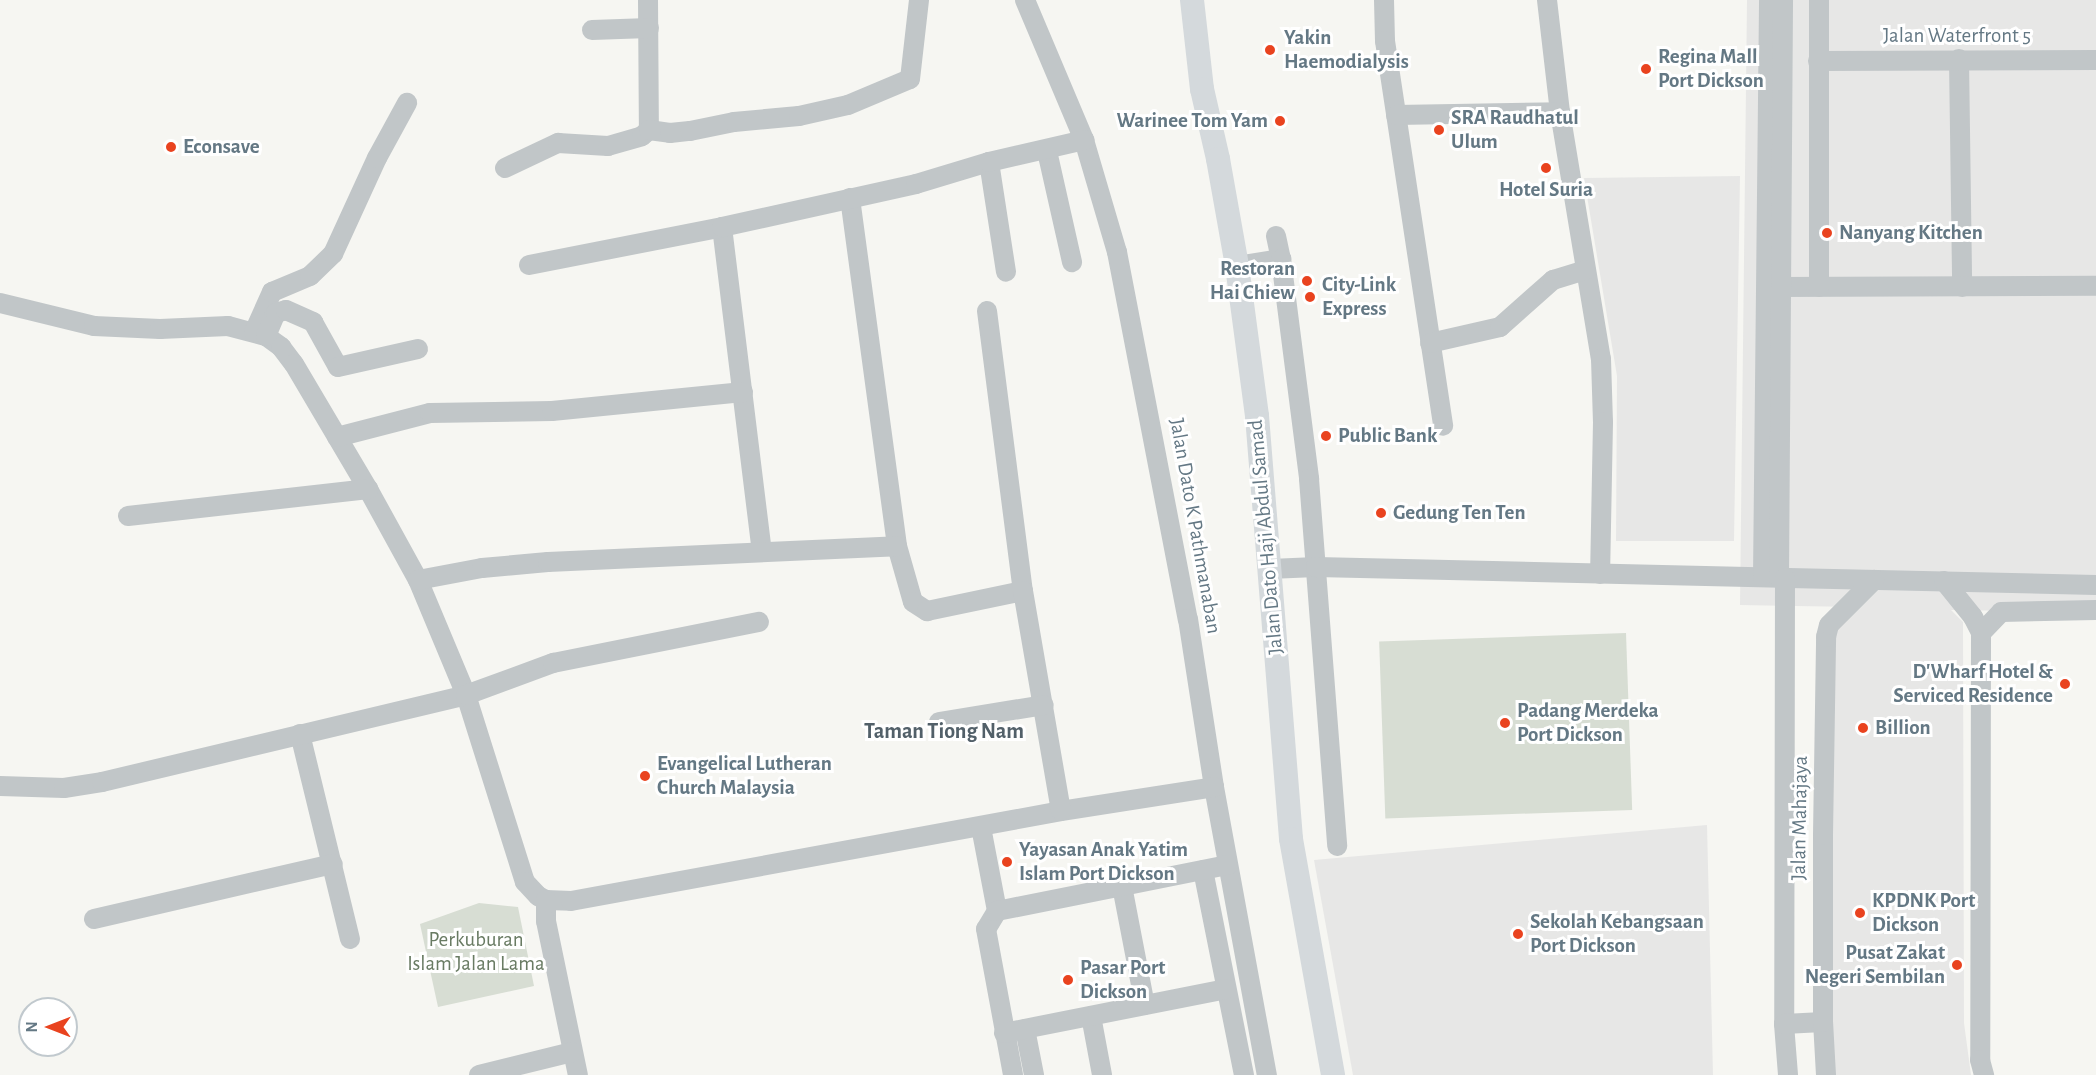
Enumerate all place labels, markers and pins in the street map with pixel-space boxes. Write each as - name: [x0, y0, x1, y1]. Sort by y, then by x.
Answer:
- place label: Yakin Haemodialysis: [1284, 25, 1409, 75]
- marker: Yakin Haemodialysis: [1261, 41, 1279, 59]
- place label: Regina Mall Port Dickson: [1658, 44, 1764, 94]
- marker: Regina Mall Port Dickson: [1639, 62, 1653, 76]
- place label: SRA Raudhatul Ulum: [1451, 105, 1579, 155]
- place label: Warinee Tom Yam: [1117, 108, 1268, 134]
- marker: Warinee Tom Yam: [1273, 114, 1287, 128]
- marker: SRA Raudhatul Ulum: [1432, 123, 1446, 137]
- place label: Econsave: [183, 134, 260, 160]
- marker: Econsave: [164, 140, 178, 154]
- marker: Hotel Suria: [1539, 161, 1553, 175]
- place label: Hotel Suria: [1499, 177, 1593, 203]
- place label: Nanyang Kitchen: [1839, 220, 1983, 246]
- marker: Nanyang Kitchen: [1820, 226, 1834, 240]
- place label: Restoran Hai Chiew: [1210, 256, 1295, 306]
- place label: City-Link Express: [1322, 272, 1396, 322]
- marker: Restoran Hai Chiew: [1300, 274, 1314, 288]
- marker: City-Link Express: [1303, 290, 1317, 304]
- place label: Public Bank: [1338, 423, 1437, 449]
- marker: Public Bank: [1319, 429, 1333, 443]
- place label: Gedung Ten Ten: [1393, 500, 1525, 526]
- marker: Gedung Ten Ten: [1374, 506, 1388, 520]
- place label: D'Wharf Hotel & Serviced Residence: [1893, 659, 2053, 709]
- marker: D'Wharf Hotel & Serviced Residence: [2058, 677, 2072, 691]
- place label: Padang Merdeka Port Dickson: [1517, 698, 1659, 748]
- place label: Billion: [1875, 715, 1931, 741]
- marker: Padang Merdeka Port Dickson: [1498, 716, 1512, 730]
- marker: Billion: [1856, 721, 1870, 735]
- place label: Evangelical Lutheran Church Malaysia: [657, 751, 832, 801]
- marker: Evangelical Lutheran Church Malaysia: [638, 769, 652, 783]
- place label: Yayasan Anak Yatim Islam Port Dickson: [1019, 837, 1188, 887]
- marker: Yayasan Anak Yatim Islam Port Dickson: [1000, 855, 1014, 869]
- place label: KPDNK Port Dickson: [1872, 888, 1975, 938]
- marker: KPDNK Port Dickson: [1853, 906, 1867, 920]
- place label: Sekolah Kebangsaan Port Dickson: [1530, 909, 1704, 959]
- marker: Sekolah Kebangsaan Port Dickson: [1511, 927, 1525, 941]
- place label: Pusat Zakat Negeri Sembilan: [1805, 940, 1945, 990]
- place label: Pasar Port Dickson: [1080, 955, 1165, 1005]
- marker: Pusat Zakat Negeri Sembilan: [1950, 958, 1964, 972]
- marker: Pasar Port Dickson: [1061, 973, 1075, 987]

